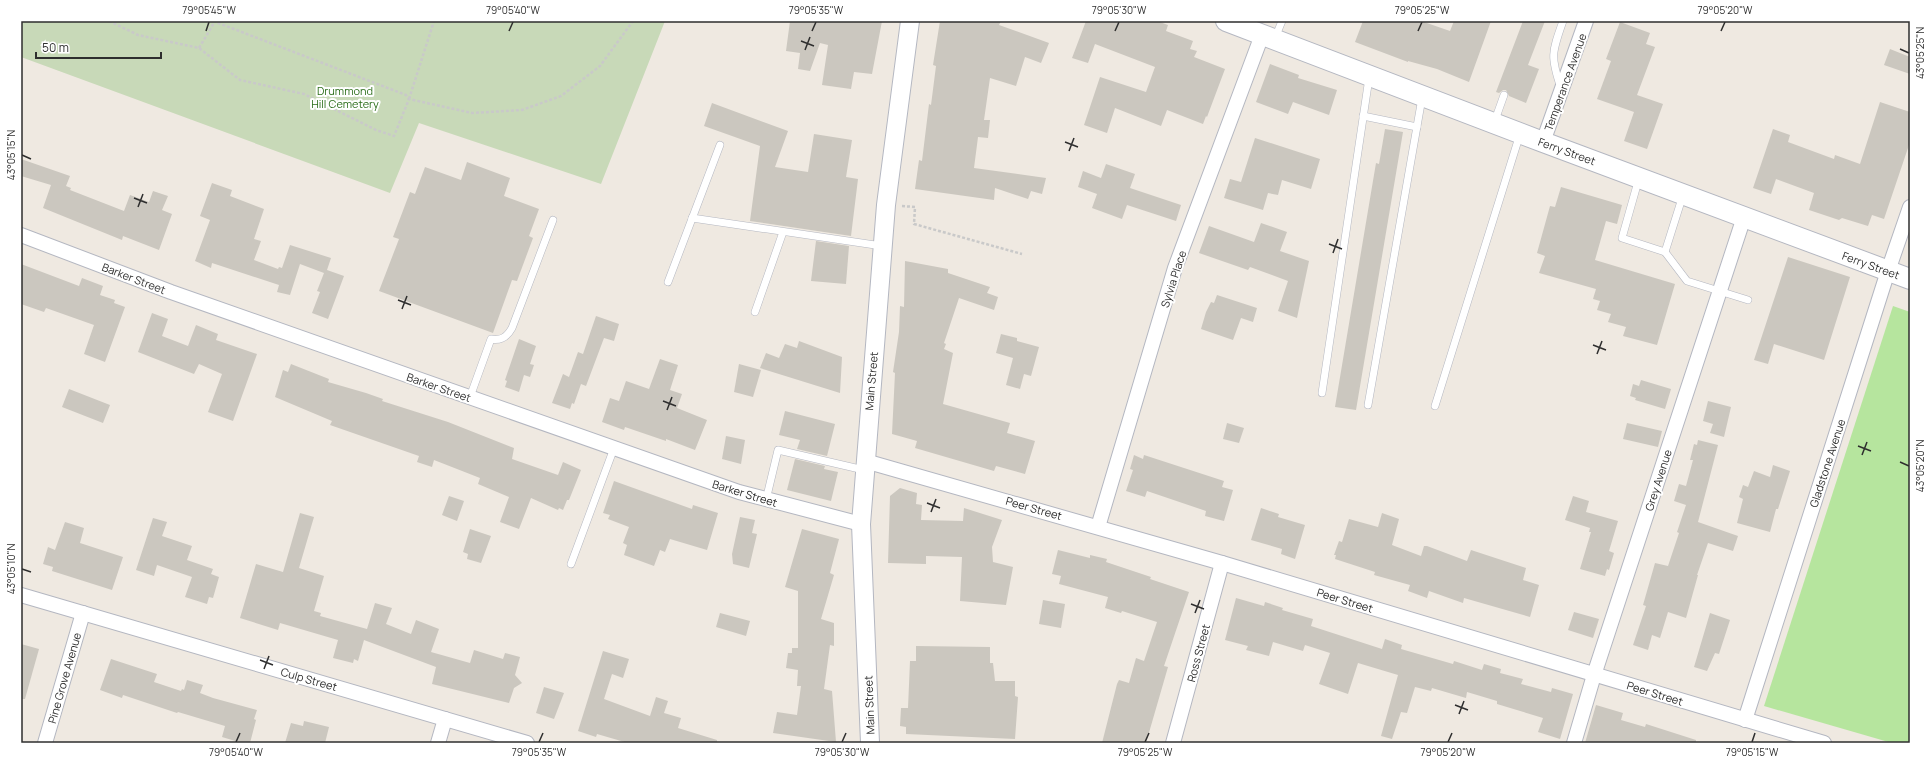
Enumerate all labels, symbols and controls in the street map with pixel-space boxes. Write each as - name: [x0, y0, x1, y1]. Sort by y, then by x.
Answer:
- text: 79°05'45"W: [182, 3, 236, 17]
- text: 79°05'40"W: [486, 3, 541, 17]
- text: 79°05'35"W: [789, 3, 844, 17]
- text: 79°05'30"W: [1092, 3, 1147, 17]
- text: 79°05'25"W: [1395, 3, 1450, 17]
- text: 79°05'20"W: [1698, 3, 1753, 17]
- text: 43°05'25"N: [1913, 27, 1927, 79]
- street label: Temperance Avenue: [1540, 31, 1590, 133]
- scale bar: [36, 34, 161, 60]
- text: 50 m: [42, 39, 69, 56]
- park label: Drummond Hill Cemetery: [311, 83, 379, 111]
- text: 43°05'15"N: [4, 130, 18, 180]
- street label: Ferry Street: [1536, 134, 1598, 168]
- street label: Sylvia Place: [1157, 248, 1189, 309]
- street label: Ferry Street: [1840, 248, 1902, 282]
- street label: Barker Street: [100, 259, 168, 297]
- street label: Main Street: [861, 351, 881, 411]
- street label: Barker Street: [405, 369, 473, 405]
- street label: Gladstone Avenue: [1806, 416, 1849, 509]
- text: 43°05'20"N: [1913, 440, 1927, 492]
- street label: Grey Avenue: [1641, 447, 1675, 513]
- street label: Barker Street: [711, 476, 779, 510]
- street label: Peer Street: [1004, 493, 1064, 523]
- text: 43°05'10"N: [4, 543, 18, 594]
- street label: Peer Street: [1315, 584, 1375, 616]
- street label: Ross Street: [1183, 622, 1213, 684]
- street label: Pine Grove Avenue: [44, 630, 84, 725]
- street label: Culp Street: [279, 664, 339, 694]
- street label: Main Street: [860, 675, 878, 735]
- street label: Peer Street: [1625, 677, 1685, 709]
- text: 79°05'40"W: [209, 745, 264, 759]
- text: 79°05'35"W: [512, 745, 567, 759]
- text: 79°05'30"W: [815, 745, 870, 759]
- text: 79°05'25"W: [1118, 745, 1173, 759]
- text: 79°05'20"W: [1421, 745, 1476, 759]
- text: 79°05'15"W: [1726, 745, 1779, 759]

